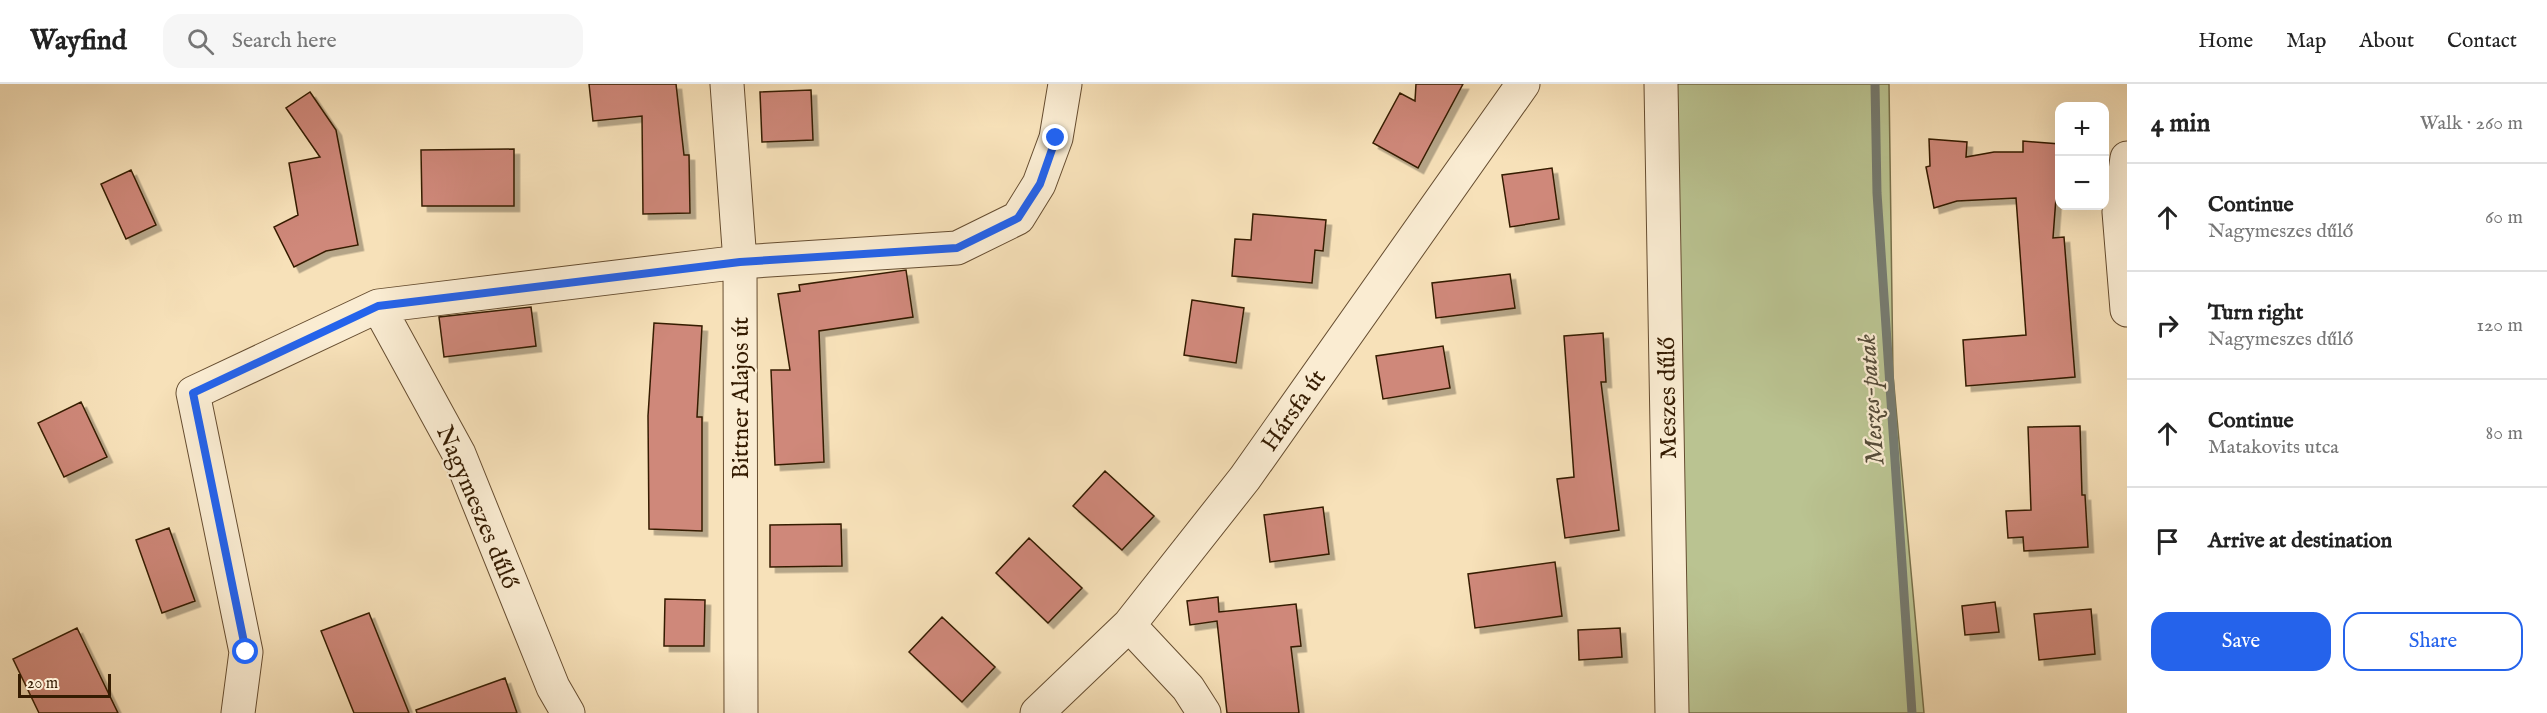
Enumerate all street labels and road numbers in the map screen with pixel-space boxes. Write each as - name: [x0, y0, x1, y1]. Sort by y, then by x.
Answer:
- street label: Bittner Alajos út: [726, 317, 757, 479]
- street label: Meszes dűlő: [1652, 337, 1685, 459]
- street label: Hársfa út: [1255, 364, 1334, 458]
- street label: Nagymeszes dűlő: [428, 421, 525, 594]

